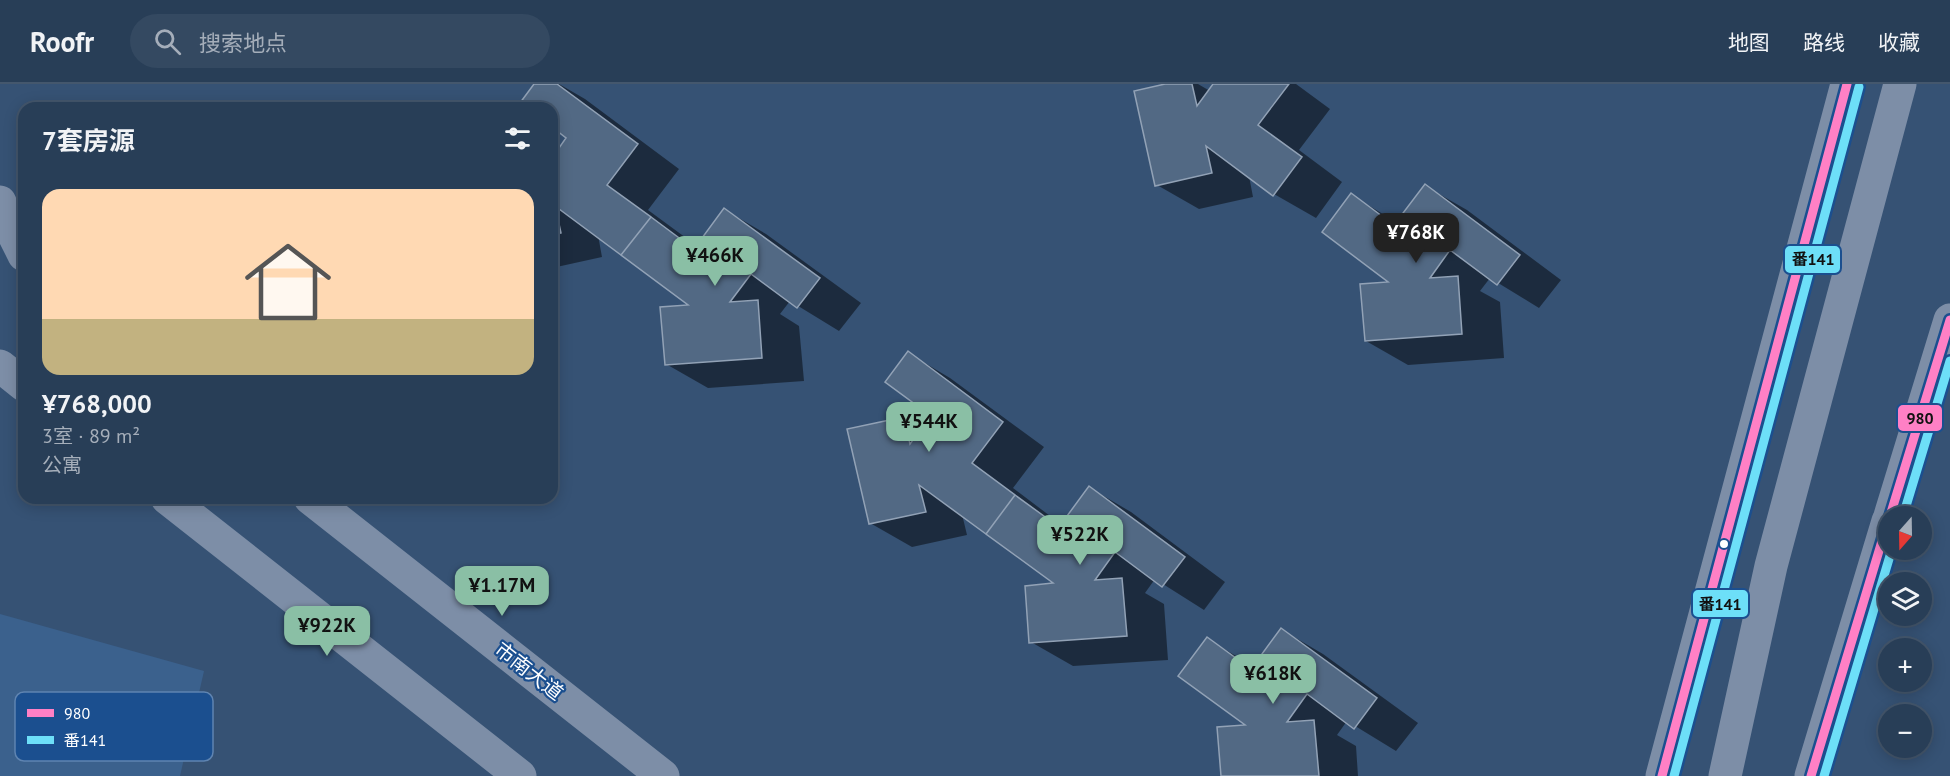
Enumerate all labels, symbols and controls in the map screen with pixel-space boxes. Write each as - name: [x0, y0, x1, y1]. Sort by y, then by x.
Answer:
- search box: [130, 14, 550, 68]
- text: Roofr: [30, 23, 94, 60]
- icon: search: [151, 25, 184, 58]
- text: 搜索地点: [199, 29, 287, 57]
- text: 地图: [1728, 29, 1770, 56]
- text: 路线: [1803, 29, 1845, 56]
- text: 收藏: [1878, 29, 1920, 56]
- icon: filters: [501, 122, 534, 155]
- text: 7套房源: [42, 124, 135, 157]
- pin: ¥768K: [1374, 213, 1458, 264]
- text: ¥768K: [1387, 219, 1445, 245]
- icon: home: [234, 228, 342, 336]
- pin: ¥466K: [673, 236, 757, 287]
- text: ¥466K: [686, 242, 744, 268]
- line badge: 番141: [1784, 245, 1841, 274]
- text: 番141: [1791, 249, 1835, 269]
- text: ¥768,000: [42, 387, 152, 420]
- pin: ¥544K: [887, 402, 971, 453]
- line badge: 980: [1897, 404, 1943, 432]
- text: ¥544K: [900, 408, 958, 434]
- text: 980: [1906, 408, 1934, 428]
- text: 3室 · 89 m²: [42, 423, 140, 449]
- text: 公寓: [42, 452, 82, 478]
- north arrow: [1878, 506, 1932, 560]
- map controls: [1878, 506, 1932, 758]
- pin: ¥522K: [1038, 515, 1122, 566]
- text: ¥522K: [1051, 521, 1109, 547]
- unlabelled marker: [1718, 538, 1730, 550]
- pin: ¥1.17M: [453, 566, 551, 617]
- text: ¥1.17M: [469, 572, 535, 598]
- button: layers: [1878, 572, 1932, 626]
- line badge: 番141: [1692, 589, 1749, 618]
- text: 番141: [1698, 594, 1742, 614]
- pin: ¥922K: [285, 606, 369, 657]
- text: ¥922K: [298, 612, 356, 638]
- street label: 市南大道: [489, 636, 569, 706]
- button: +: [1878, 638, 1932, 692]
- pin: ¥618K: [1231, 654, 1315, 705]
- text: ¥618K: [1244, 660, 1302, 686]
- legend: [15, 692, 213, 761]
- text: 980: [64, 703, 90, 723]
- button: −: [1878, 704, 1932, 758]
- text: 番141: [64, 730, 106, 750]

